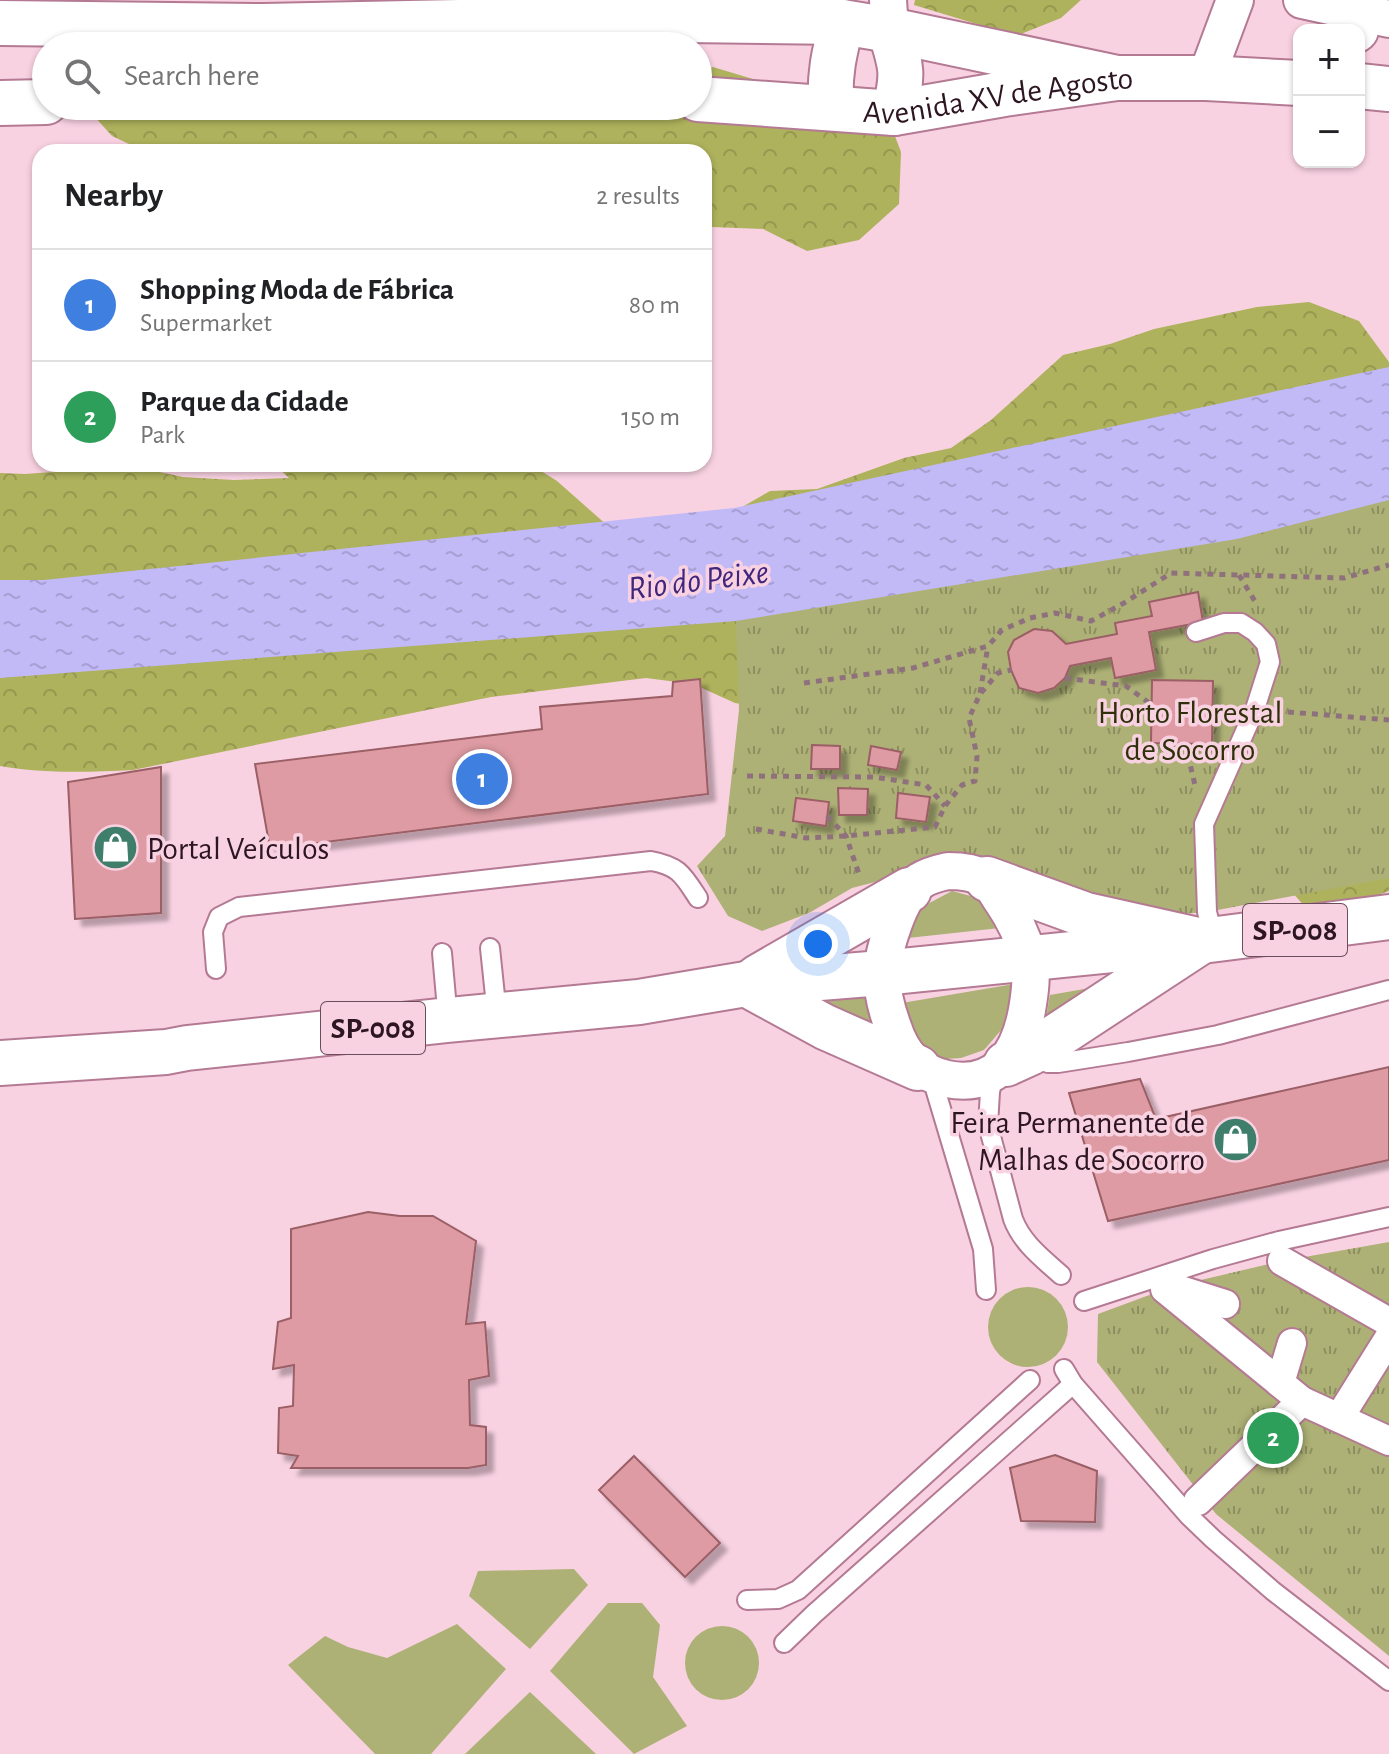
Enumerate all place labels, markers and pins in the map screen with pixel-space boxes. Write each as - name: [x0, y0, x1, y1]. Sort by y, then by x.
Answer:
- pin: 1: [456, 749, 508, 809]
- shop icon: Portal Veículos: [92, 824, 140, 872]
- place label: Portal Veículos: [147, 833, 329, 865]
- place label: Feira Permanente de Malhas de Socorro: [950, 1107, 1205, 1176]
- shop icon: Feira Permanente de Malhas de Socorro: [1212, 1116, 1260, 1164]
- pin: 2: [1247, 1408, 1299, 1468]

